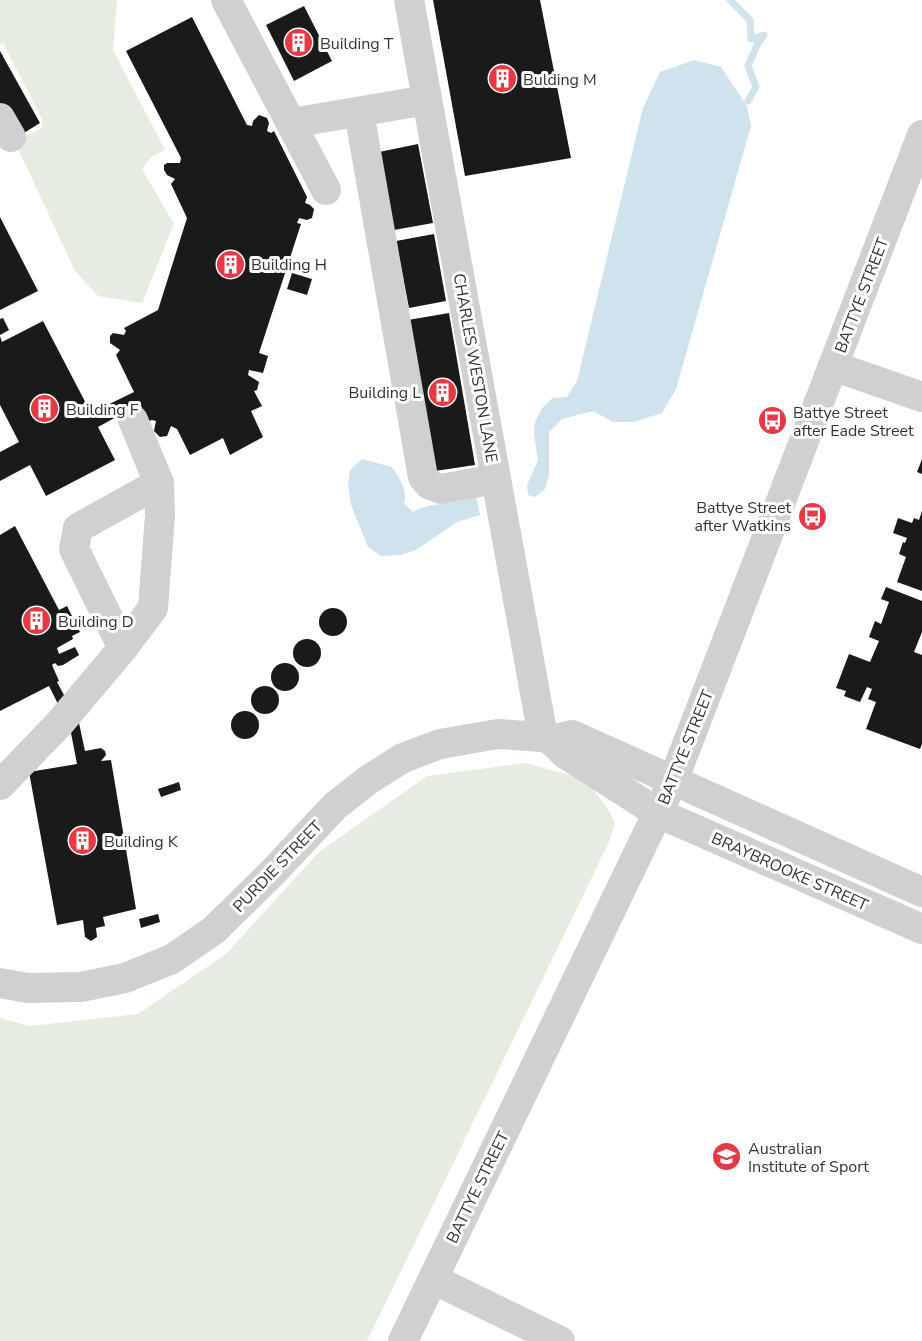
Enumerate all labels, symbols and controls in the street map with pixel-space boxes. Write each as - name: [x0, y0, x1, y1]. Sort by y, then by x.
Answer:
- building icon: Building T: [283, 27, 315, 59]
- place label: Building T: [320, 33, 394, 55]
- building icon: Bulding M: [486, 63, 518, 95]
- place label: Bulding M: [523, 69, 597, 91]
- street label: BATTYE STREET: [830, 234, 894, 356]
- building icon: Building H: [214, 248, 246, 280]
- place label: Building H: [251, 254, 327, 276]
- street label: CHARLES WESTON LANE: [448, 272, 503, 465]
- building icon: Building L: [426, 376, 458, 408]
- place label: Building L: [349, 382, 421, 404]
- building icon: Building F: [29, 393, 61, 425]
- place label: Building F: [66, 399, 139, 421]
- place label: Battye Street after Eade Street: [793, 402, 914, 442]
- bus stop icon: Battye Street after Eade Street: [756, 405, 788, 437]
- place label: Battye Street after Watkins: [694, 497, 791, 537]
- bus stop icon: Battye Street after Watkins: [796, 500, 828, 532]
- building icon: Building D: [21, 605, 53, 637]
- place label: Building D: [58, 611, 134, 633]
- street label: BATTYE STREET: [653, 686, 719, 808]
- street label: PURDIE STREET: [228, 816, 328, 917]
- building icon: Building K: [67, 825, 99, 857]
- street label: BRAYBROOKE STREET: [708, 827, 872, 917]
- place label: Building K: [104, 831, 179, 853]
- street label: BATTYE STREET: [441, 1127, 515, 1247]
- place label: Australian Institute of Sport: [748, 1138, 869, 1178]
- school or university icon: Australian Institute of Sport: [711, 1141, 743, 1173]

